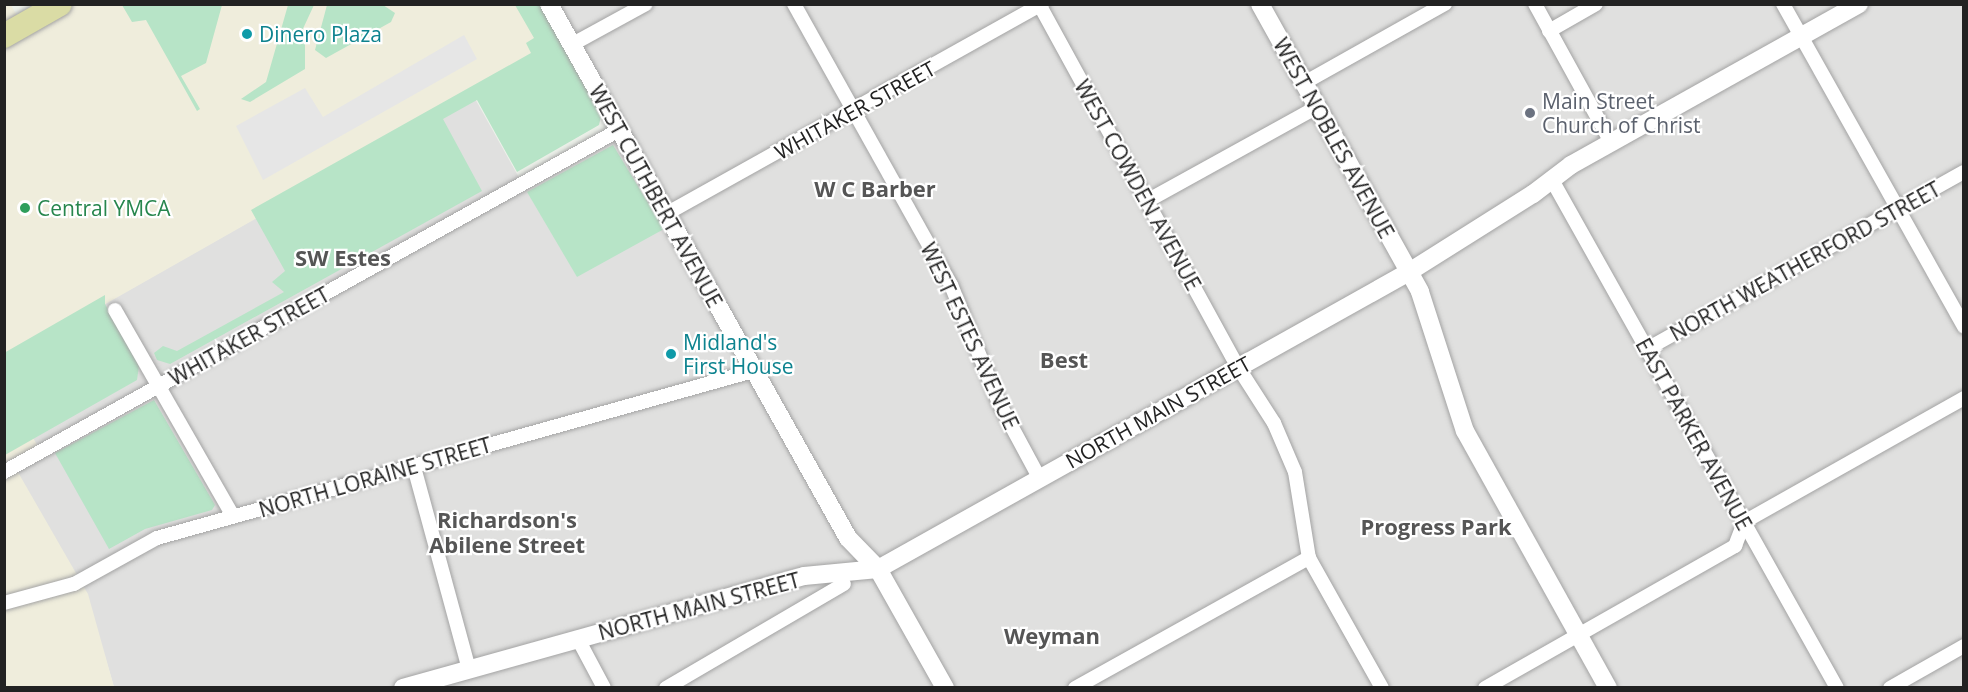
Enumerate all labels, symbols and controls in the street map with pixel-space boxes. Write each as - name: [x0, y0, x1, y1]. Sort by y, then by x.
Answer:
- place label: Dinero Plaza: [259, 21, 382, 47]
- marker: Dinero Plaza: [240, 27, 254, 41]
- street label: WEST NOBLES AVENUE: [1268, 33, 1400, 243]
- street label: WHITAKER STREET: [770, 55, 940, 165]
- street label: WEST COWDEN AVENUE: [1070, 75, 1206, 295]
- street label: WEST CUTHBERT AVENUE: [584, 80, 728, 312]
- place label: Main Street Church of Christ: [1542, 88, 1701, 138]
- marker: Main Street Church of Christ: [1523, 106, 1537, 120]
- district label: W C Barber: [814, 176, 936, 202]
- street label: NORTH WEATHERFORD STREET: [1665, 176, 1945, 346]
- place label: Central YMCA: [37, 195, 171, 221]
- marker: Central YMCA: [18, 201, 32, 215]
- street label: WEST ESTES AVENUE: [916, 239, 1024, 433]
- district label: SW Estes: [295, 245, 391, 271]
- street label: WHITAKER STREET: [164, 281, 334, 391]
- place label: Midland's First House: [683, 329, 793, 379]
- street label: EAST PARKER AVENUE: [1631, 334, 1757, 534]
- marker: Midland's First House: [664, 347, 678, 361]
- district label: Best: [1040, 347, 1088, 373]
- street label: NORTH MAIN STREET: [1061, 351, 1255, 473]
- street label: NORTH LORAINE STREET: [256, 432, 494, 522]
- district label: Richardson's Abilene Street: [429, 506, 585, 558]
- district label: Progress Park: [1360, 514, 1512, 540]
- street label: NORTH MAIN STREET: [595, 567, 803, 645]
- district label: Weyman: [1004, 623, 1100, 649]

